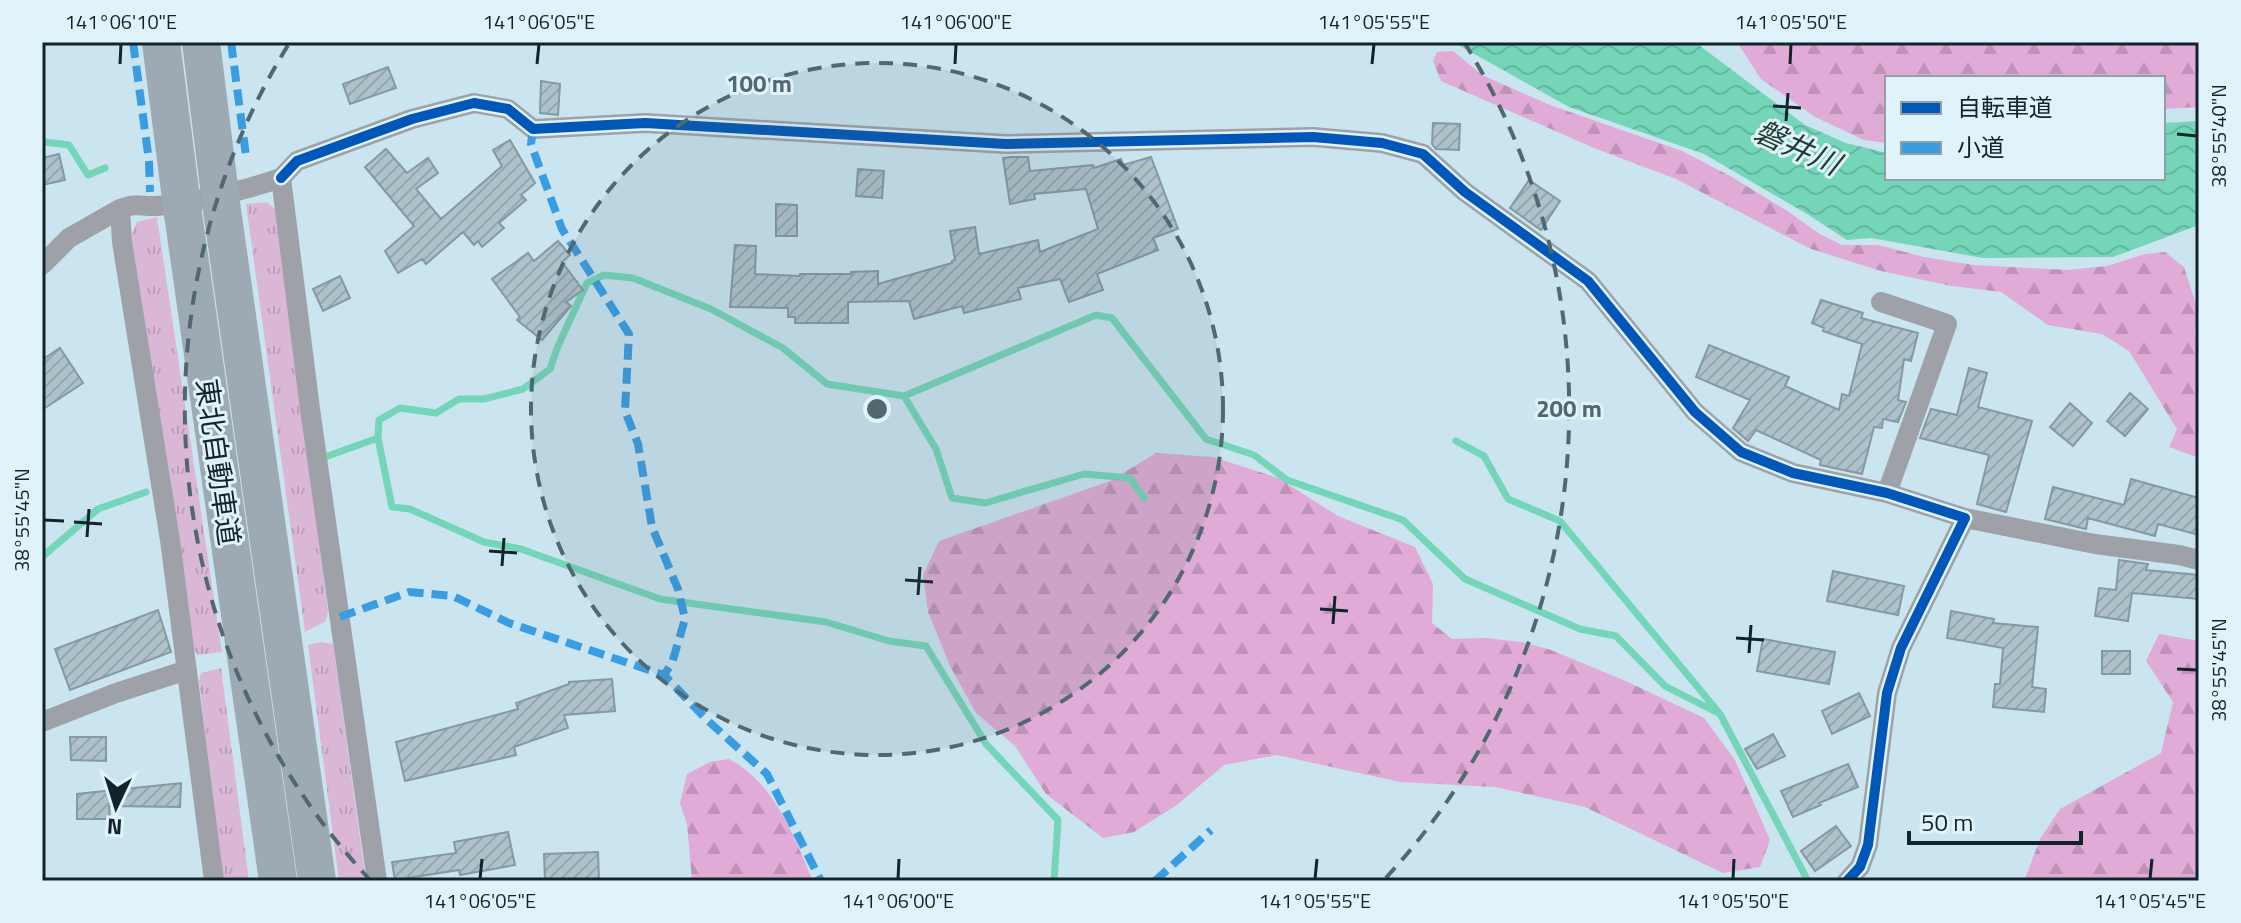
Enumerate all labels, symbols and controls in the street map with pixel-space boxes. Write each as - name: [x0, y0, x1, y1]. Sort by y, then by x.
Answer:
- text: 141°06'10"E: [65, 6, 177, 37]
- text: 141°06'05"E: [483, 6, 595, 37]
- text: 141°06'00"E: [900, 6, 1012, 37]
- text: 141°05'55"E: [1318, 6, 1430, 37]
- text: 141°05'50"E: [1735, 6, 1847, 37]
- text: 100 m: [726, 65, 792, 101]
- legend: [1885, 76, 2165, 180]
- text: 38°55'40"N: [2203, 84, 2234, 188]
- text: 自転車道: [1957, 89, 2053, 125]
- water label: 磐井川: [1747, 108, 1851, 188]
- text: 小道: [1957, 129, 2005, 165]
- street label: 東北自動車道: [186, 376, 251, 548]
- text: 200 m: [1536, 390, 1602, 426]
- centre of rings: [863, 395, 891, 423]
- text: 38°55'45"N: [6, 468, 37, 572]
- text: 38°55'45"N: [2203, 618, 2234, 722]
- north arrow: [76, 767, 156, 847]
- scale bar: [1909, 795, 2081, 845]
- text: 50 m: [1921, 804, 1973, 840]
- text: N: [106, 809, 123, 844]
- text: 141°06'05"E: [424, 885, 536, 916]
- text: 141°06'00"E: [842, 885, 954, 916]
- text: 141°05'55"E: [1259, 885, 1371, 916]
- text: 141°05'50"E: [1677, 885, 1789, 916]
- text: 141°05'45"E: [2094, 885, 2206, 916]

